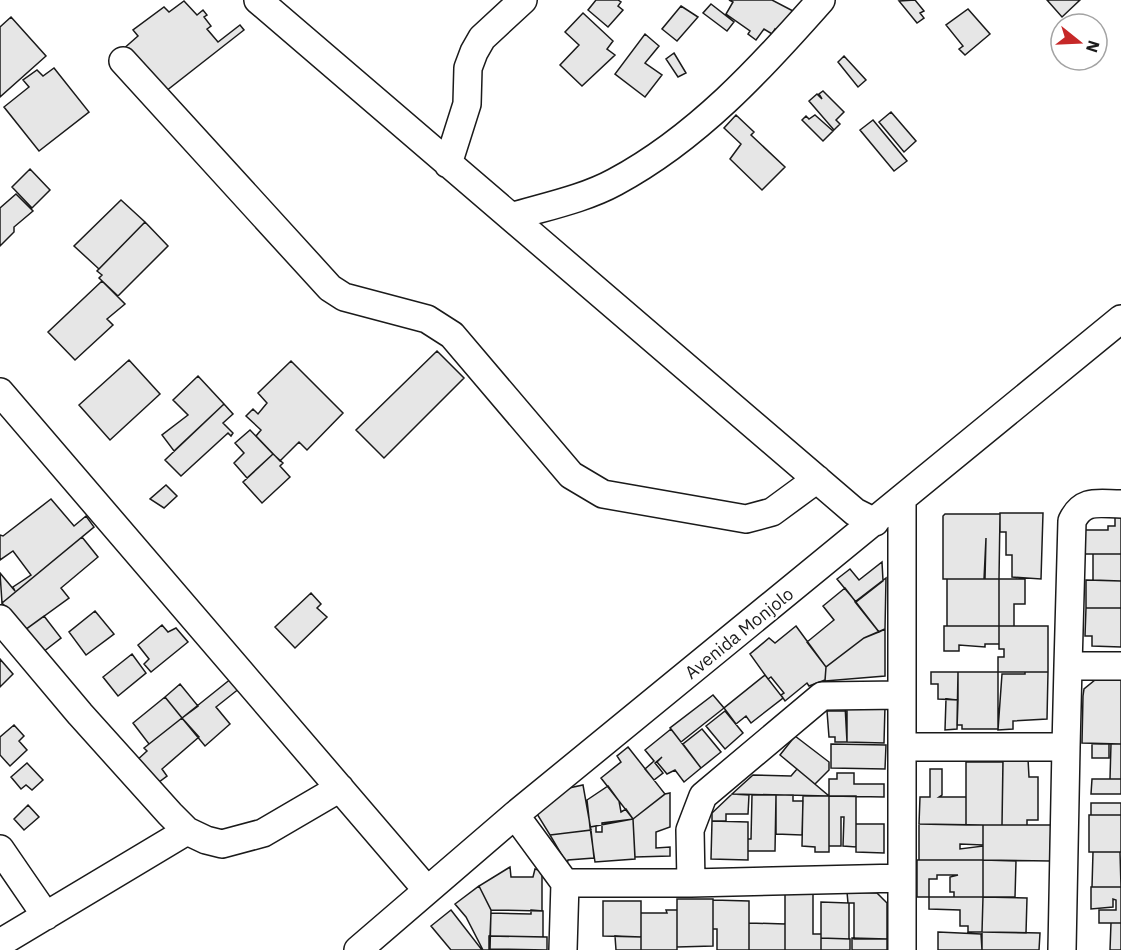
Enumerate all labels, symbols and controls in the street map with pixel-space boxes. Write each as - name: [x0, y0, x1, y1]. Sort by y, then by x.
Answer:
- north arrow: [1049, 12, 1109, 72]
- text: N: [1082, 38, 1105, 55]
- street label: Avenida Monjolo: [680, 582, 798, 684]

